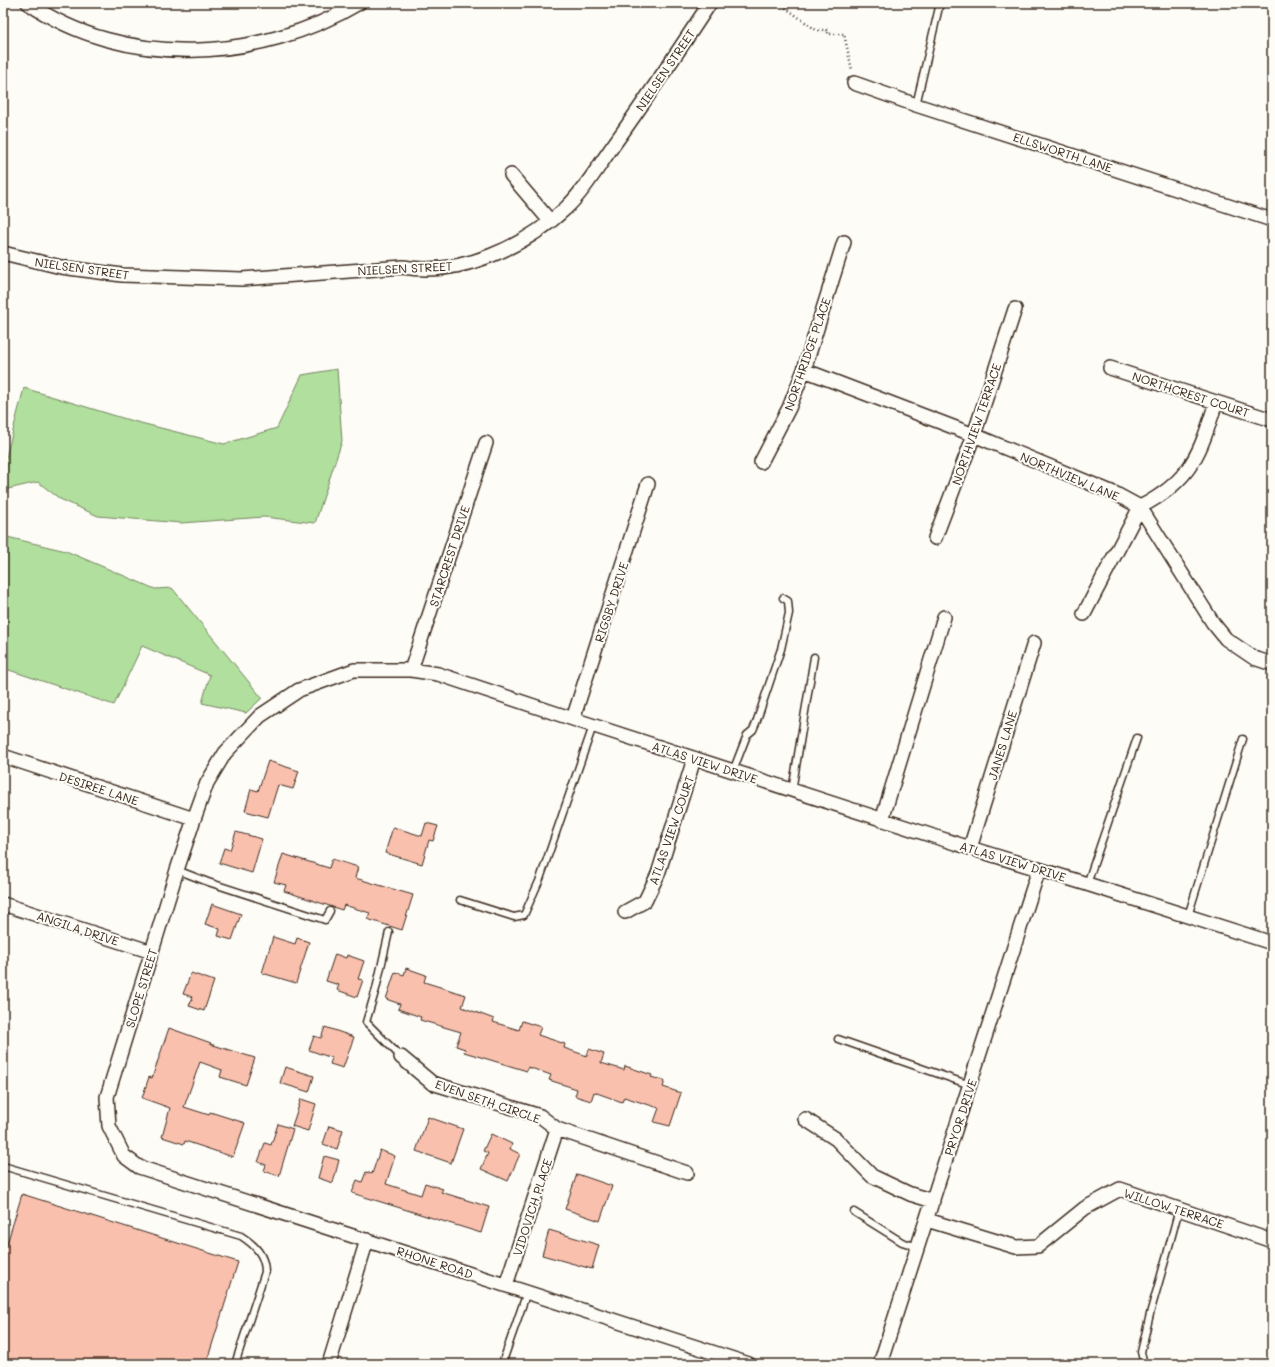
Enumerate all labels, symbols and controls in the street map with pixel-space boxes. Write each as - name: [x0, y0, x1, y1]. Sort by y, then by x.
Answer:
- street label: NIELSEN STREET: [632, 26, 698, 114]
- street label: ELLSWORTH LANE: [1011, 128, 1115, 176]
- street label: NIELSEN STREET: [34, 253, 131, 283]
- street label: NIELSEN STREET: [357, 258, 453, 278]
- street label: NORTHRIDGE PLACE: [780, 295, 834, 413]
- street label: NORTHVIEW TERRACE: [948, 361, 1004, 487]
- street label: NORTHCREST COURT: [1130, 368, 1252, 421]
- street label: NORTHVIEW LANE: [1018, 448, 1122, 504]
- street label: STARCREST DRIVE: [425, 503, 473, 609]
- street label: RIGSBY DRIVE: [590, 560, 632, 644]
- street label: JANES LANE: [984, 708, 1020, 782]
- street label: ATLAS VIEW DRIVE: [650, 737, 760, 787]
- street label: DESIREE LANE: [57, 768, 141, 808]
- street label: ATLAS VIEW COURT: [645, 773, 697, 887]
- street label: ATLAS VIEW DRIVE: [958, 837, 1068, 885]
- street label: ANGILA DRIVE: [35, 907, 121, 949]
- street label: SLOPE STREET: [121, 946, 161, 1030]
- street label: EVEN SETH CIRCLE: [433, 1076, 543, 1127]
- street label: PRYOR DRIVE: [940, 1077, 980, 1157]
- street label: VIDOVICH PLACE: [509, 1156, 555, 1258]
- street label: WILLOW TERRACE: [1122, 1184, 1226, 1232]
- street label: RHONE ROAD: [395, 1242, 475, 1282]

